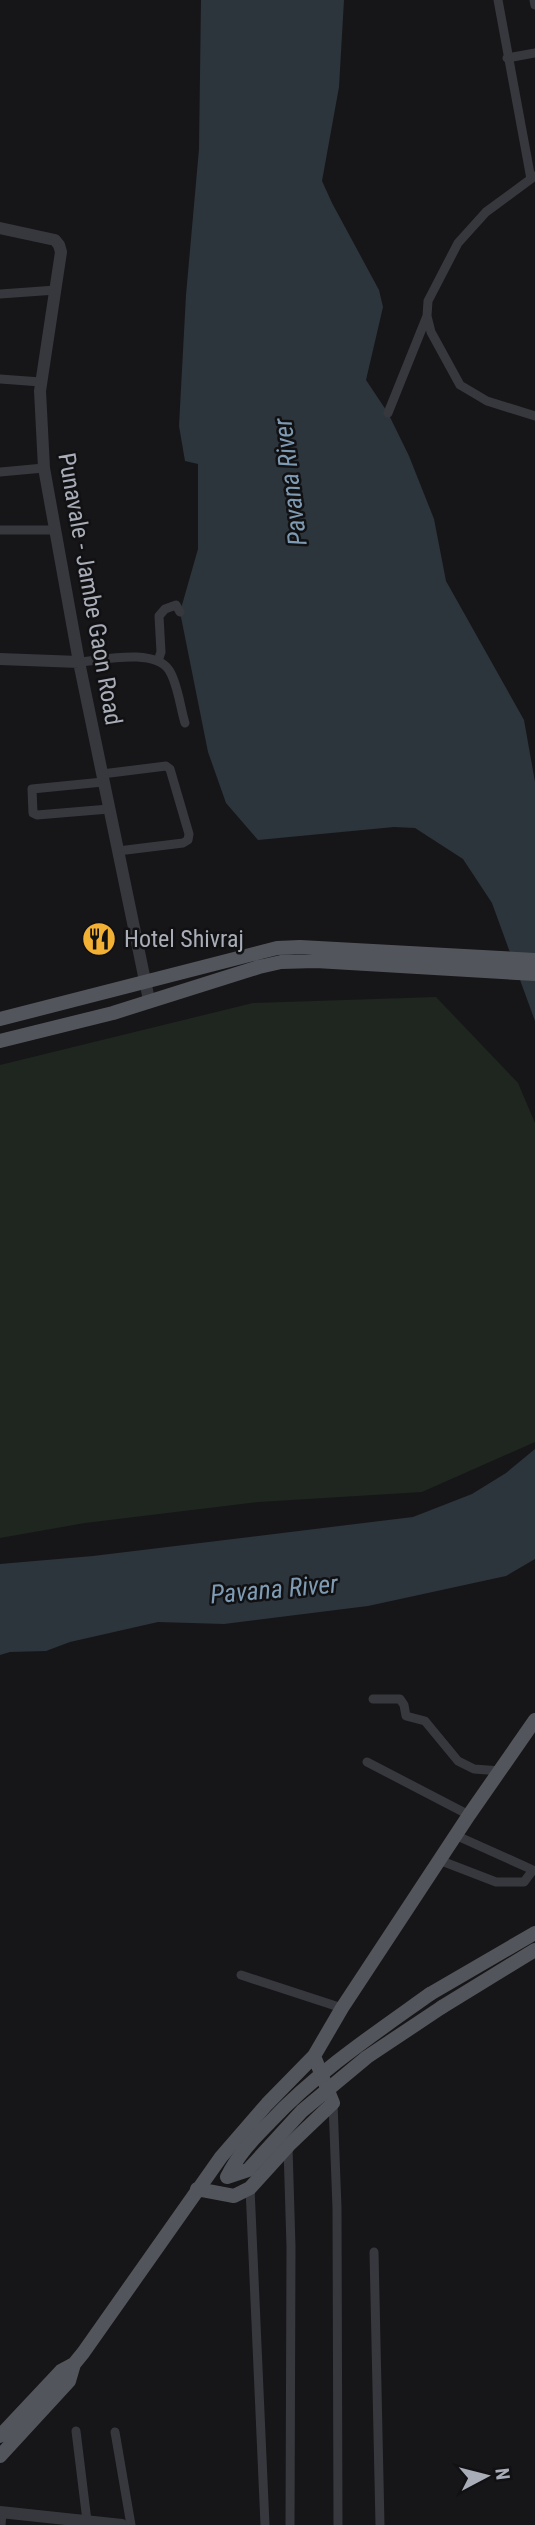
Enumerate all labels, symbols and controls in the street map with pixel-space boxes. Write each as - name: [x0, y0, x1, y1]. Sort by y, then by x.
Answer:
- water label: Pavana River: [267, 415, 313, 547]
- street label: Punavale - Jambe Gaon Road: [52, 451, 128, 727]
- restaurant icon: Hotel Shivraj: [80, 920, 118, 958]
- place label: Hotel Shivraj: [124, 925, 244, 953]
- water label: Pavana River: [209, 1568, 340, 1610]
- north arrow: [451, 2441, 521, 2511]
- text: N: [490, 2467, 515, 2481]

